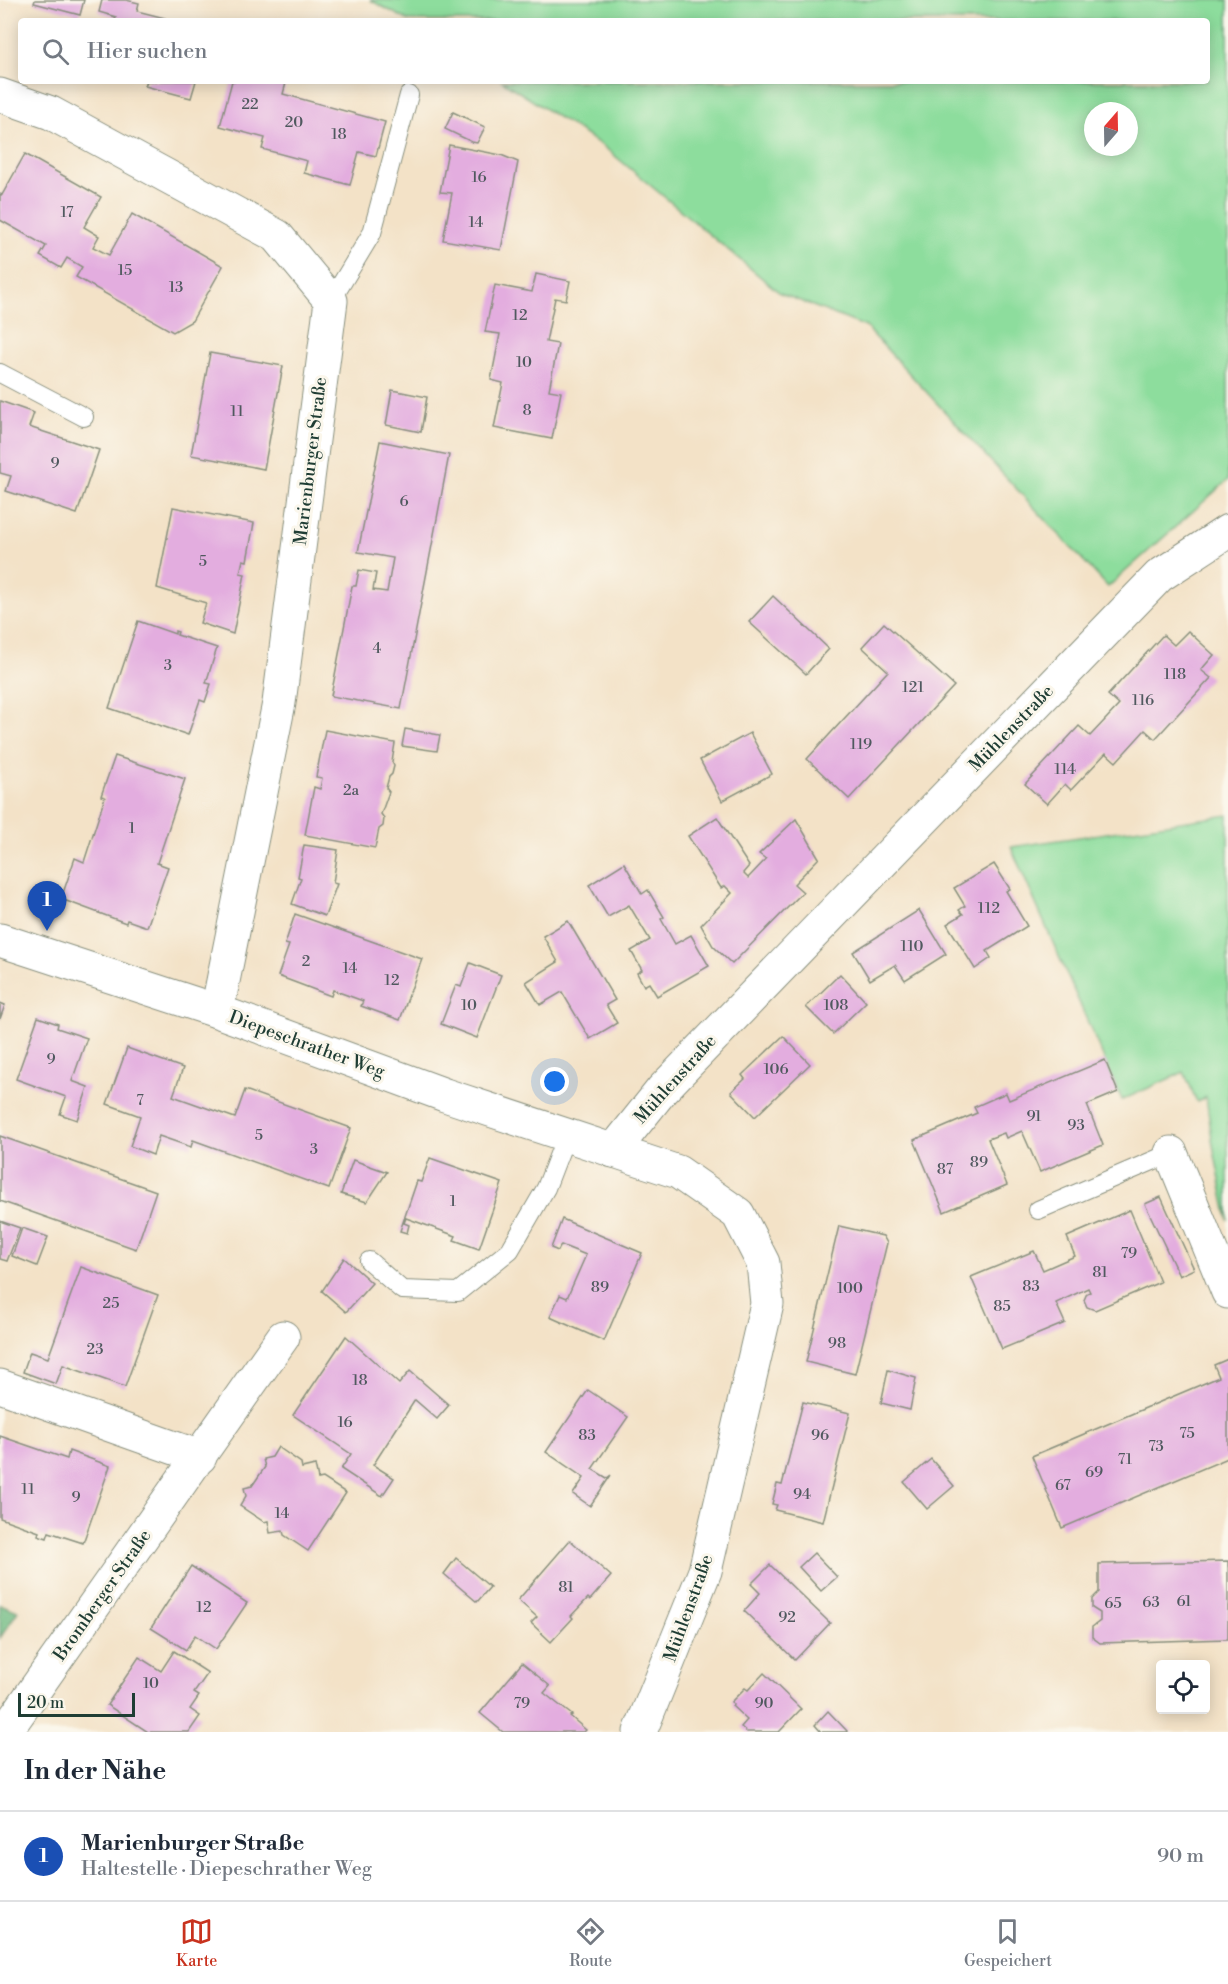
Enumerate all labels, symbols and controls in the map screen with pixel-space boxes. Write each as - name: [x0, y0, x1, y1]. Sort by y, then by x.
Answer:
- search box: [18, 18, 1210, 84]
- icon: search: [39, 35, 72, 68]
- text: Hier suchen: [87, 38, 207, 65]
- house number: 22: [241, 95, 259, 114]
- north arrow: [1084, 102, 1138, 156]
- house number: 20: [285, 113, 303, 132]
- house number: 18: [331, 125, 347, 144]
- house number: 16: [471, 168, 487, 187]
- house number: 17: [60, 203, 74, 222]
- house number: 14: [469, 213, 483, 232]
- house number: 15: [118, 261, 132, 280]
- house number: 13: [169, 278, 183, 297]
- house number: 12: [512, 306, 528, 325]
- house number: 10: [516, 353, 532, 372]
- street label: Marienburger Straße: [289, 376, 332, 547]
- house number: 8: [522, 401, 532, 420]
- house number: 11: [230, 402, 244, 421]
- house number: 9: [50, 454, 60, 473]
- house number: 6: [399, 492, 409, 511]
- house number: 5: [199, 552, 207, 571]
- house number: 4: [373, 639, 382, 658]
- house number: 3: [164, 656, 172, 675]
- house number: 118: [1164, 665, 1186, 684]
- house number: 121: [902, 678, 925, 697]
- street label: Mühlenstraße: [964, 680, 1059, 777]
- house number: 116: [1132, 691, 1154, 710]
- house number: 119: [850, 735, 872, 754]
- house number: 114: [1054, 760, 1076, 779]
- house number: 2a: [343, 781, 359, 800]
- house number: 1: [129, 819, 136, 838]
- pin: 1: [28, 882, 66, 931]
- house number: 112: [978, 899, 1000, 918]
- house number: 110: [901, 937, 923, 956]
- house number: 2: [302, 952, 310, 971]
- house number: 14: [343, 959, 357, 978]
- house number: 12: [384, 971, 400, 990]
- house number: 10: [461, 996, 477, 1015]
- house number: 108: [823, 996, 849, 1015]
- street label: Diepeschrather Weg: [226, 1006, 389, 1084]
- street label: Mühlenstraße: [629, 1030, 722, 1129]
- house number: 9: [46, 1050, 56, 1069]
- house number: 106: [763, 1060, 789, 1079]
- your location: [540, 1067, 569, 1096]
- house number: 7: [136, 1091, 144, 1110]
- house number: 91: [1026, 1107, 1042, 1126]
- house number: 93: [1067, 1116, 1085, 1135]
- house number: 5: [255, 1126, 263, 1145]
- house number: 3: [310, 1140, 318, 1159]
- house number: 89: [970, 1153, 988, 1172]
- house number: 87: [937, 1160, 954, 1179]
- house number: 1: [450, 1192, 457, 1211]
- house number: 79: [1121, 1244, 1137, 1263]
- house number: 81: [1092, 1263, 1108, 1282]
- house number: 83: [1022, 1277, 1040, 1296]
- house number: 89: [591, 1278, 609, 1297]
- house number: 100: [837, 1279, 863, 1298]
- house number: 25: [103, 1294, 119, 1313]
- house number: 85: [993, 1297, 1011, 1316]
- house number: 98: [828, 1334, 846, 1353]
- house number: 23: [87, 1340, 103, 1359]
- house number: 18: [352, 1371, 368, 1390]
- house number: 16: [337, 1413, 353, 1432]
- house number: 75: [1179, 1424, 1195, 1443]
- house number: 83: [578, 1426, 596, 1445]
- house number: 96: [811, 1426, 829, 1445]
- house number: 73: [1148, 1437, 1164, 1456]
- house number: 71: [1118, 1450, 1133, 1469]
- house number: 69: [1085, 1463, 1103, 1482]
- house number: 67: [1055, 1476, 1071, 1495]
- house number: 11: [21, 1480, 35, 1499]
- house number: 94: [793, 1485, 811, 1504]
- house number: 9: [71, 1488, 81, 1507]
- house number: 14: [275, 1504, 289, 1523]
- street label: Bromberger Straße: [48, 1525, 156, 1666]
- street label: Mühlenstraße: [658, 1551, 719, 1665]
- house number: 81: [558, 1578, 574, 1597]
- house number: 61: [1176, 1592, 1192, 1611]
- house number: 63: [1142, 1593, 1160, 1612]
- house number: 65: [1104, 1594, 1122, 1613]
- house number: 12: [196, 1598, 212, 1617]
- house number: 92: [778, 1608, 796, 1627]
- map controls: [1156, 1660, 1210, 1714]
- button: locate: [1156, 1660, 1210, 1714]
- house number: 10: [143, 1674, 159, 1693]
- scale bar: [18, 1690, 135, 1718]
- text: 20 m: [27, 1693, 64, 1713]
- house number: 79: [514, 1694, 530, 1713]
- house number: 90: [754, 1694, 774, 1713]
- text: In der Nähe: [24, 1755, 166, 1787]
- text: Marienburger Straße: [81, 1830, 304, 1857]
- text: 1: [39, 1844, 48, 1869]
- text: 90 m: [1157, 1844, 1204, 1869]
- text: Haltestelle · Diepeschrather Weg: [81, 1857, 372, 1882]
- tab: Karte: [176, 1915, 217, 1971]
- tab: Route: [569, 1915, 612, 1971]
- tab: Gespeichert: [964, 1915, 1052, 1971]

